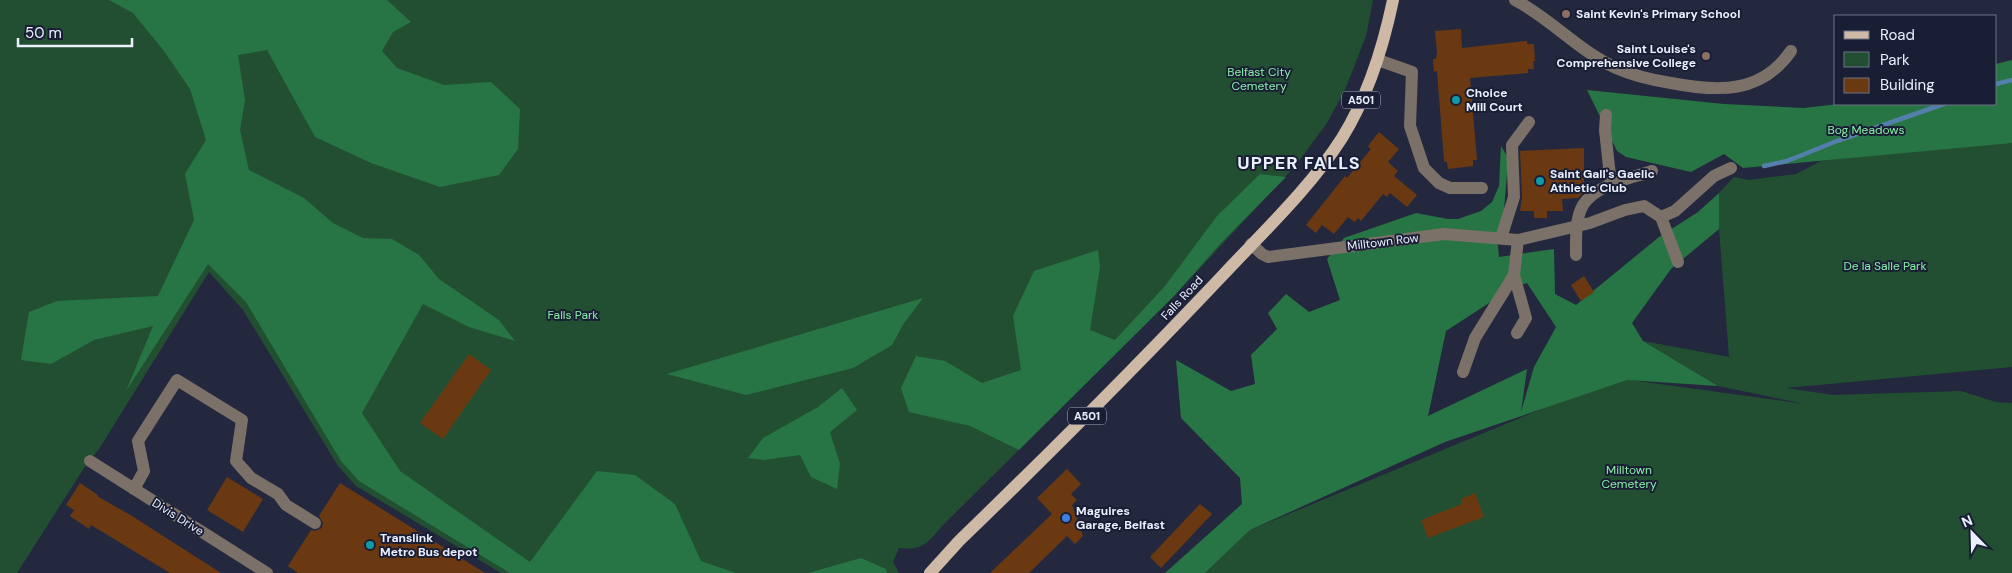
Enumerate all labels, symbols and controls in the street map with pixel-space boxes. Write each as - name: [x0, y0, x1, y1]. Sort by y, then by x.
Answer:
- place label: Saint Kevin's Primary School: [1576, 6, 1740, 22]
- marker: Saint Kevin's Primary School: [1560, 8, 1572, 20]
- scale bar: [18, 15, 131, 47]
- legend: [1834, 15, 1997, 105]
- text: 50 m: [25, 23, 62, 43]
- text: Road: [1880, 25, 1915, 45]
- place label: Saint Louise's Comprehensive College: [1557, 41, 1696, 71]
- marker: Saint Louise's Comprehensive College: [1700, 50, 1712, 62]
- text: Park: [1880, 50, 1910, 70]
- park label: Belfast City Cemetery: [1227, 64, 1291, 94]
- text: Building: [1880, 75, 1935, 95]
- place label: Choice Mill Court: [1466, 85, 1523, 115]
- road number: A501: [1342, 92, 1380, 108]
- marker: Choice Mill Court: [1450, 94, 1462, 106]
- park label: Bog Meadows: [1827, 122, 1905, 138]
- district label: UPPER FALLS: [1237, 151, 1361, 175]
- place label: Saint Gall's Gaelic Athletic Club: [1550, 166, 1655, 196]
- marker: Saint Gall's Gaelic Athletic Club: [1534, 175, 1546, 187]
- street label: Milltown Row: [1346, 230, 1420, 254]
- park label: De la Salle Park: [1843, 258, 1927, 274]
- street label: Falls Road: [1157, 272, 1207, 324]
- park label: Falls Park: [548, 307, 598, 323]
- road number: A501: [1068, 408, 1106, 424]
- park label: Milltown Cemetery: [1601, 462, 1657, 492]
- street label: Divis Drive: [149, 495, 207, 539]
- place label: Maguires Garage, Belfast: [1076, 503, 1165, 533]
- north arrow: [1947, 508, 1997, 558]
- text: N: [1959, 511, 1975, 531]
- marker: Maguires Garage, Belfast: [1060, 512, 1072, 524]
- place label: Translink Metro Bus depot: [380, 530, 477, 560]
- marker: Translink Metro Bus depot: [364, 539, 376, 551]

